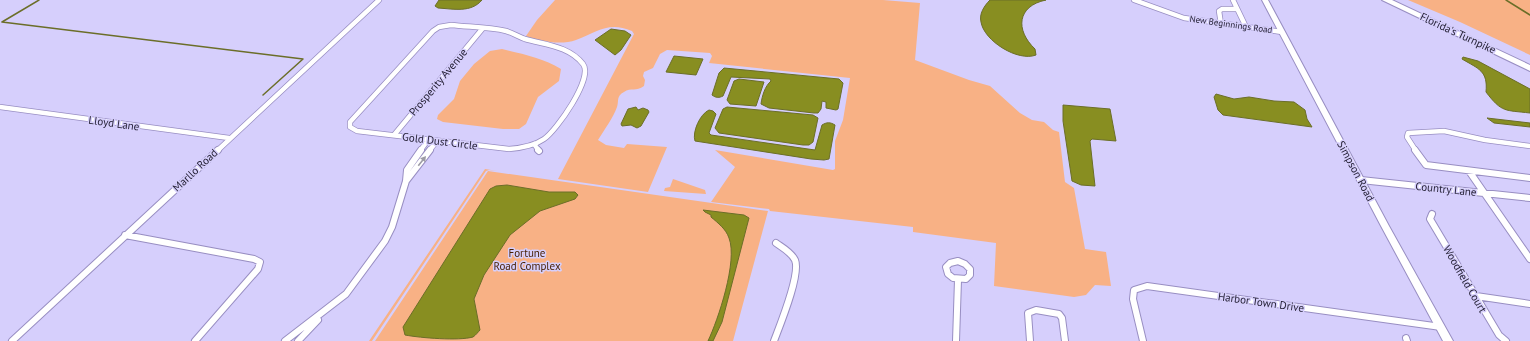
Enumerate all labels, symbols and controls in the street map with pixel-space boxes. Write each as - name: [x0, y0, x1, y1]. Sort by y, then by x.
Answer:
- street label: Florida's Turnpike: [1418, 9, 1498, 57]
- street label: New Beginnings Road: [1189, 13, 1273, 35]
- street label: Prosperity Avenue: [406, 45, 471, 119]
- street label: Lloyd Lane: [88, 113, 141, 134]
- street label: Gold Dust Circle: [401, 129, 479, 153]
- street label: Simpson Road: [1334, 138, 1378, 204]
- street label: Marllo Road: [170, 146, 220, 194]
- one-way arrow: [417, 156, 425, 166]
- street label: Country Lane: [1415, 179, 1478, 199]
- street label: Woodfield Court: [1440, 243, 1490, 315]
- park label: Fortune Road Complex: [493, 246, 561, 273]
- street label: Harbor Town Drive: [1217, 289, 1305, 315]

